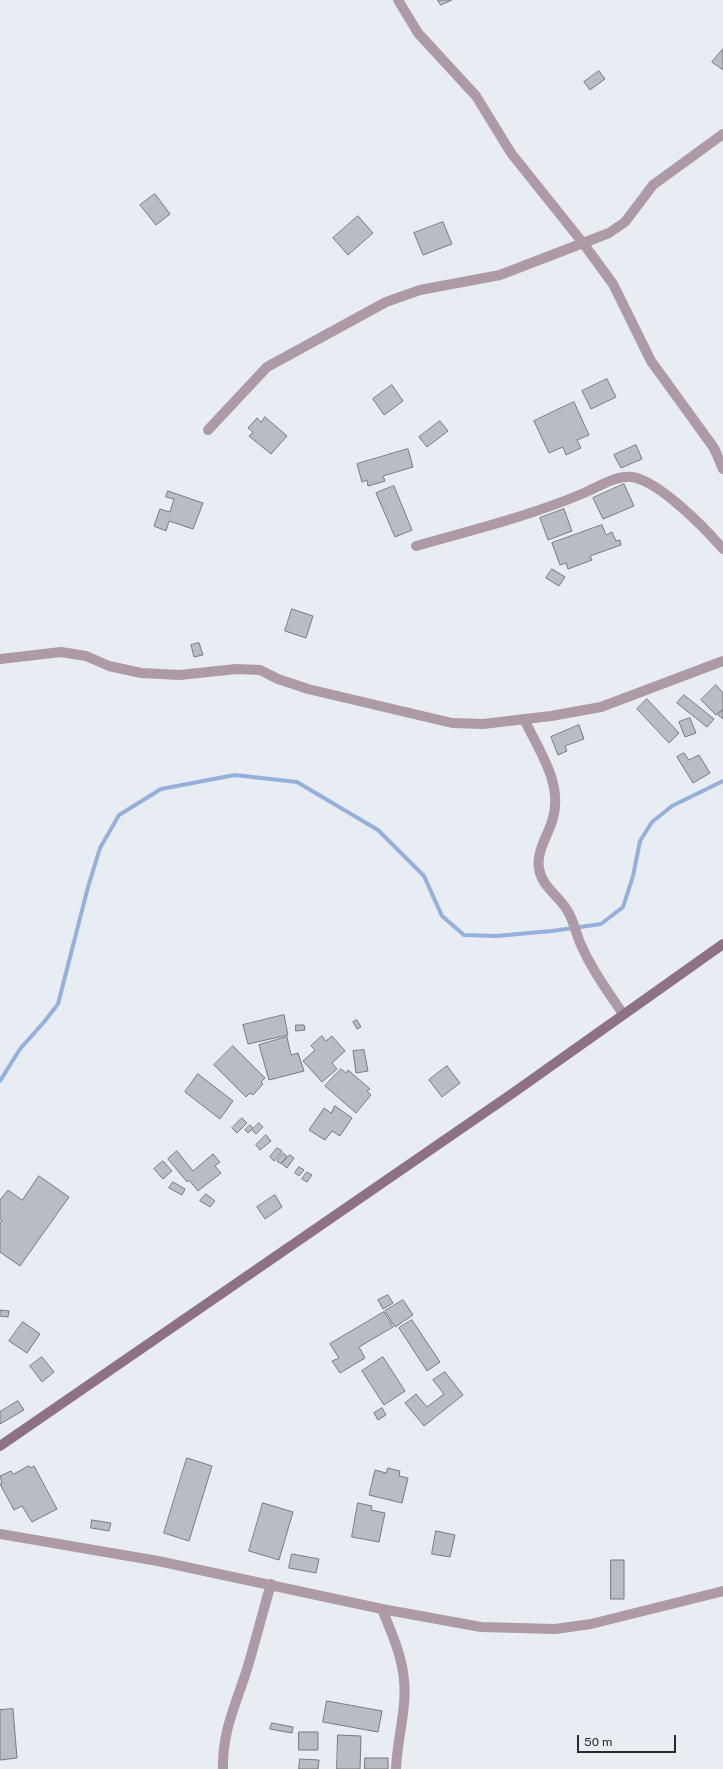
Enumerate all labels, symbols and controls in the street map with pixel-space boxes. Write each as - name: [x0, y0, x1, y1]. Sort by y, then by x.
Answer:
- scale bar: [579, 1727, 678, 1753]
- text: 50 m: [584, 1735, 612, 1749]

